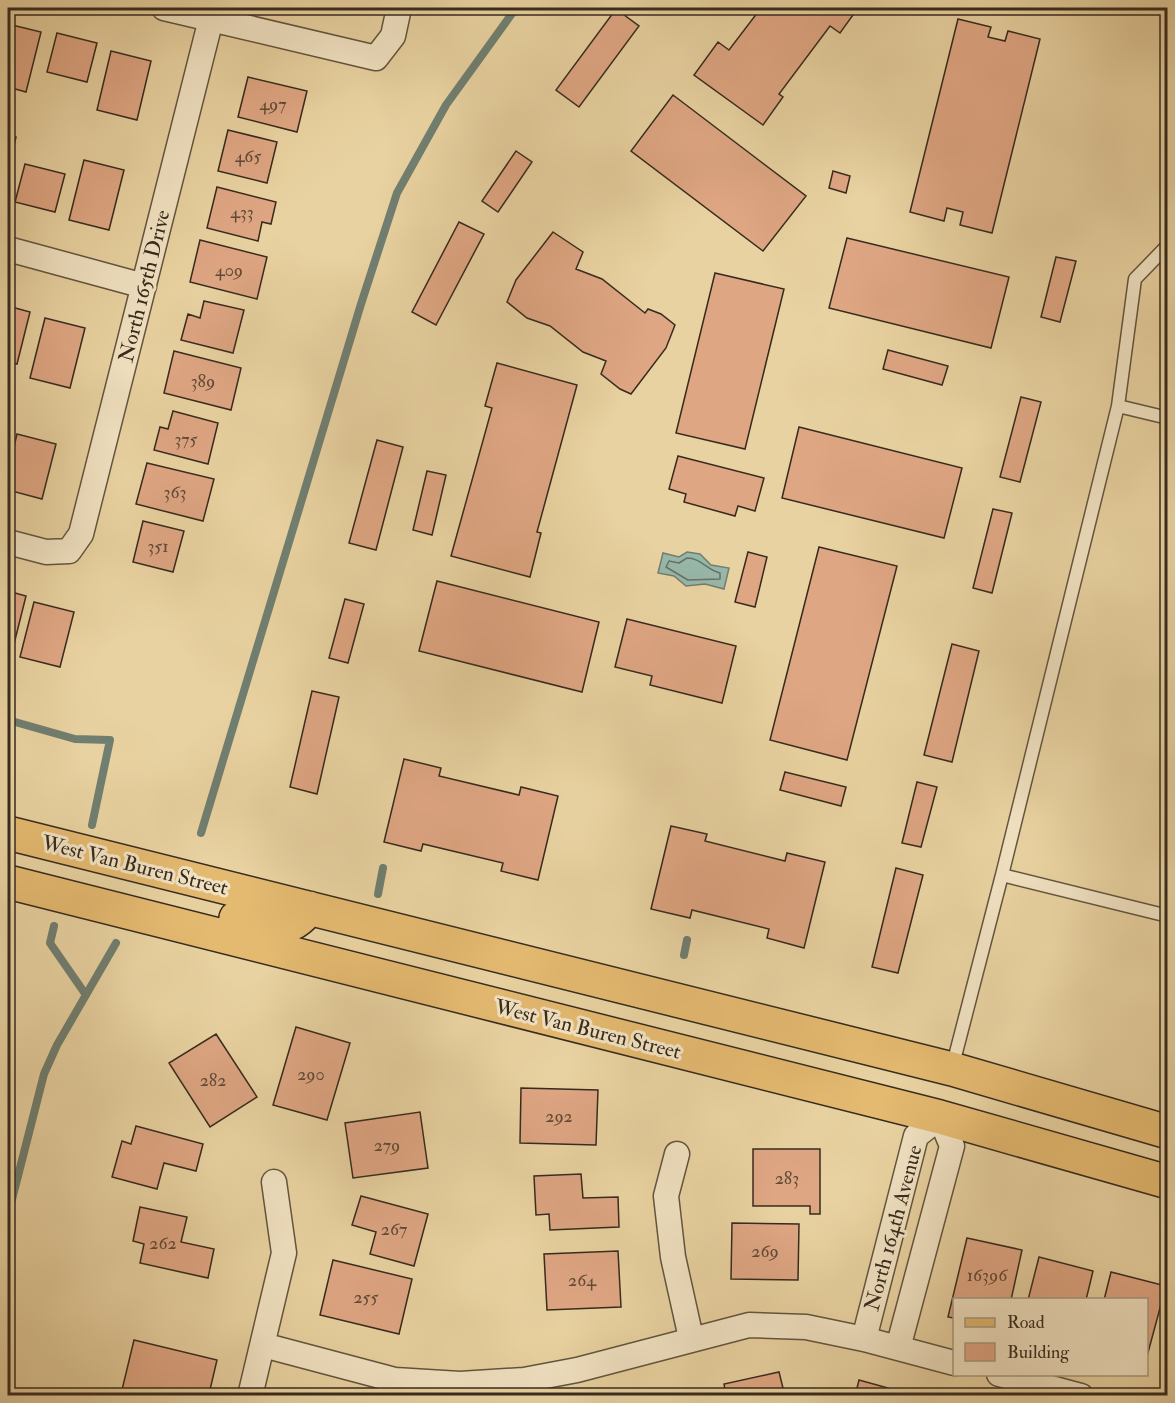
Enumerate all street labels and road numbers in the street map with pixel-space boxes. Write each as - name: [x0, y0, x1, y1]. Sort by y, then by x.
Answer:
- street label: North 165th Drive: [113, 207, 177, 365]
- street label: West Van Buren Street: [38, 829, 231, 902]
- street label: West Van Buren Street: [491, 993, 684, 1066]
- street label: North 164th Avenue: [858, 1142, 929, 1314]

